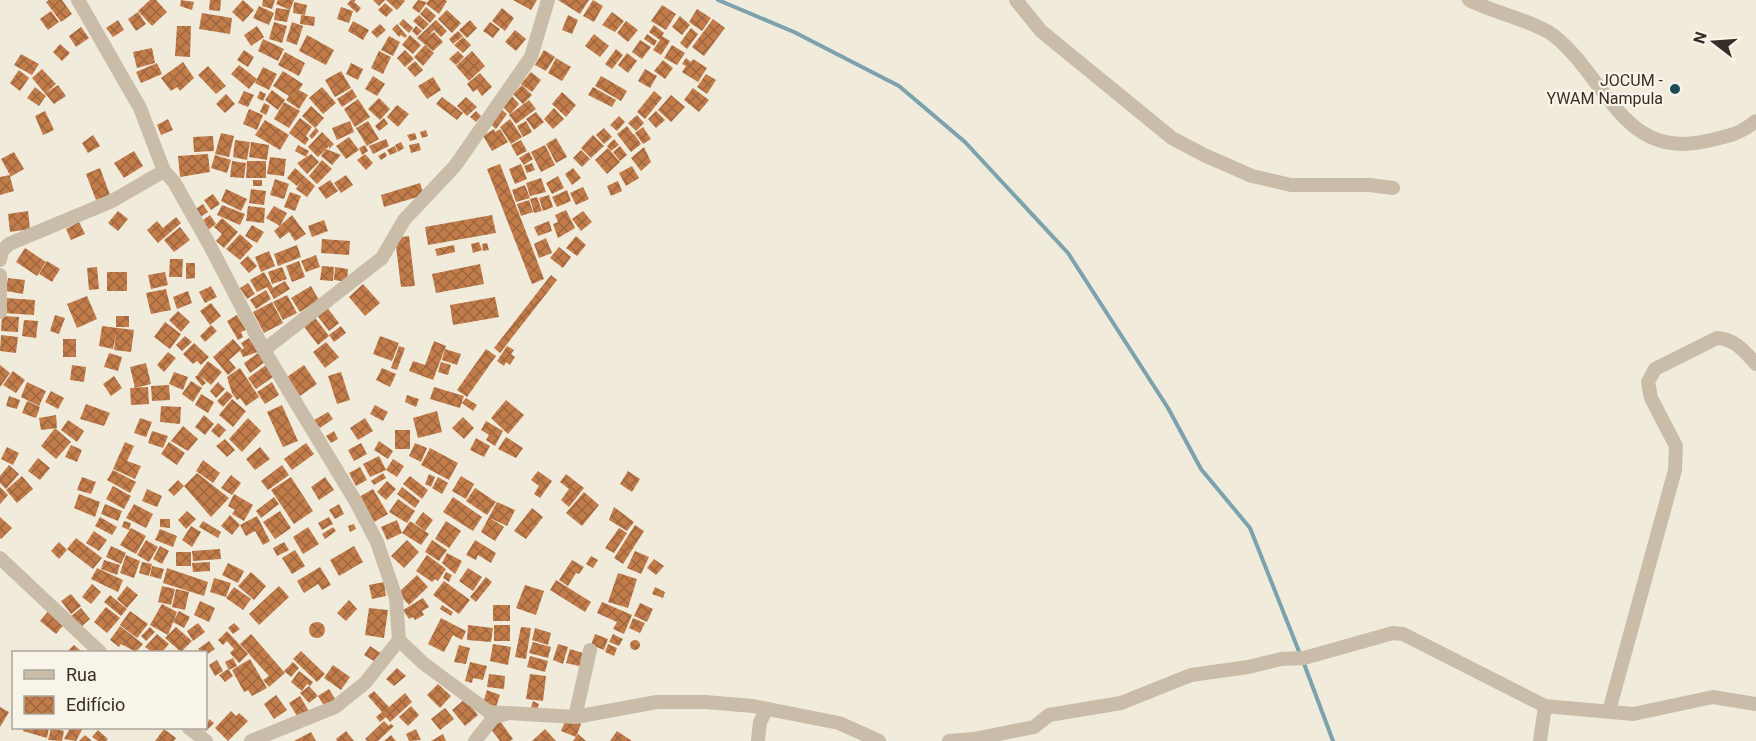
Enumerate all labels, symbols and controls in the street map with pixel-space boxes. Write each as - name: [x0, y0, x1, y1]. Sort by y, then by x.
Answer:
- north arrow: [1684, 12, 1744, 72]
- text: N: [1689, 30, 1711, 46]
- place label: JOCUM - YWAM Nampula: [1546, 71, 1664, 108]
- marker: JOCUM - YWAM Nampula: [1668, 82, 1682, 96]
- legend: [12, 651, 207, 729]
- text: Rua: [66, 664, 97, 685]
- text: Edifício: [66, 694, 125, 715]

